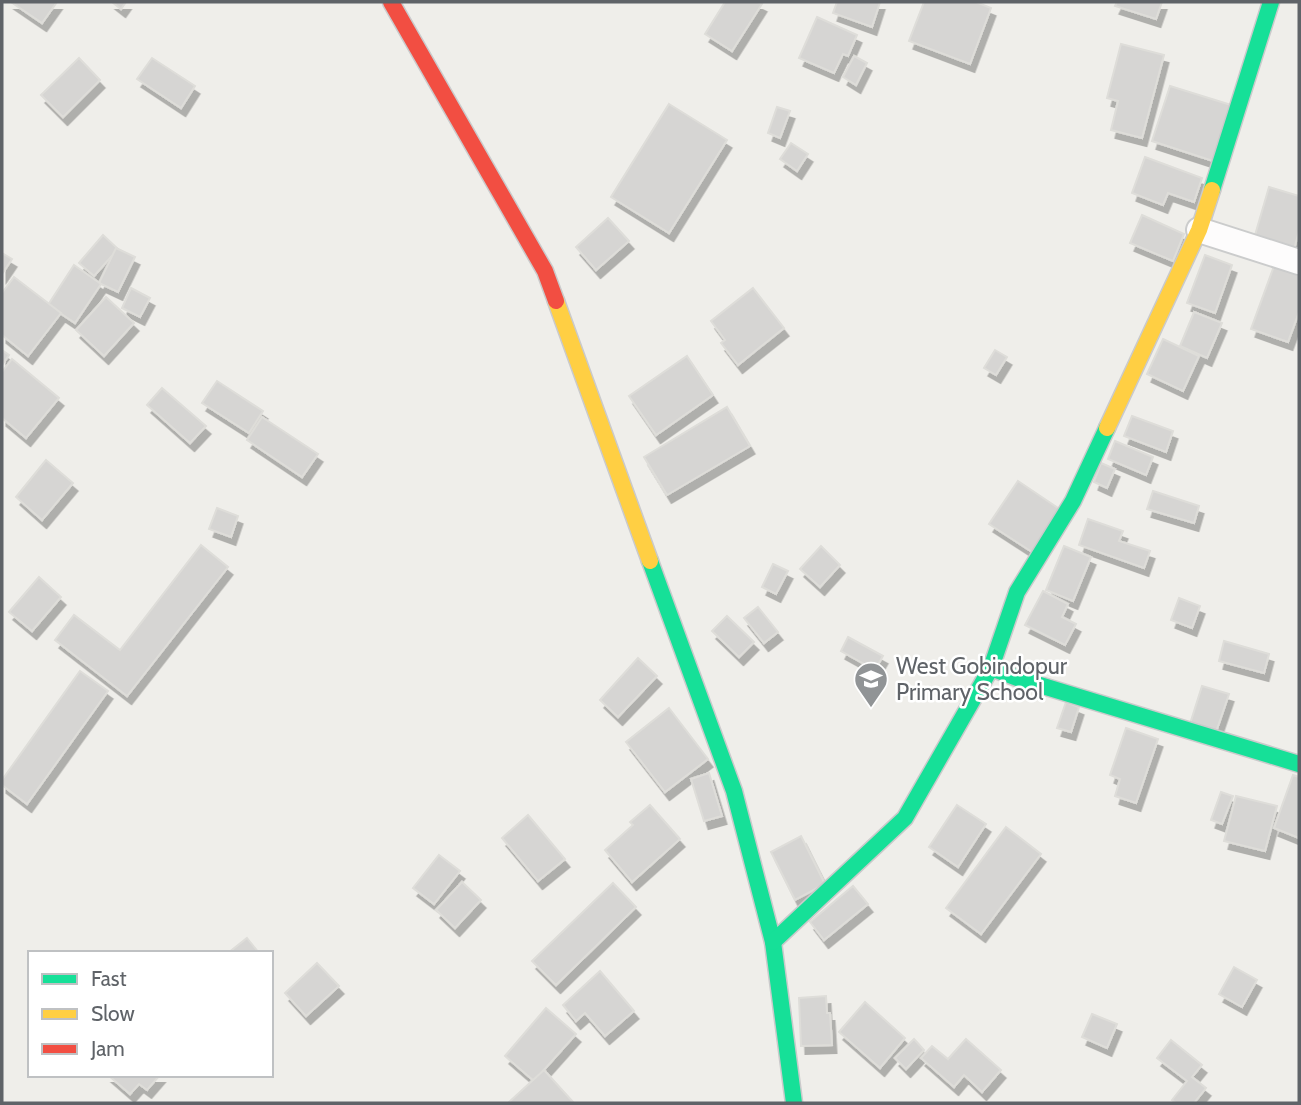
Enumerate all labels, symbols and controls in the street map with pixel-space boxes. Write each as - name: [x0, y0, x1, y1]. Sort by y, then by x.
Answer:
- place label: West Gobindopur Primary School: [896, 652, 1068, 706]
- school or university icon: West Gobindopur Primary School: [852, 660, 890, 709]
- legend: [28, 951, 273, 1077]
- text: Fast: [91, 966, 127, 991]
- text: Slow: [91, 1001, 135, 1026]
- text: Jam: [90, 1036, 125, 1061]

